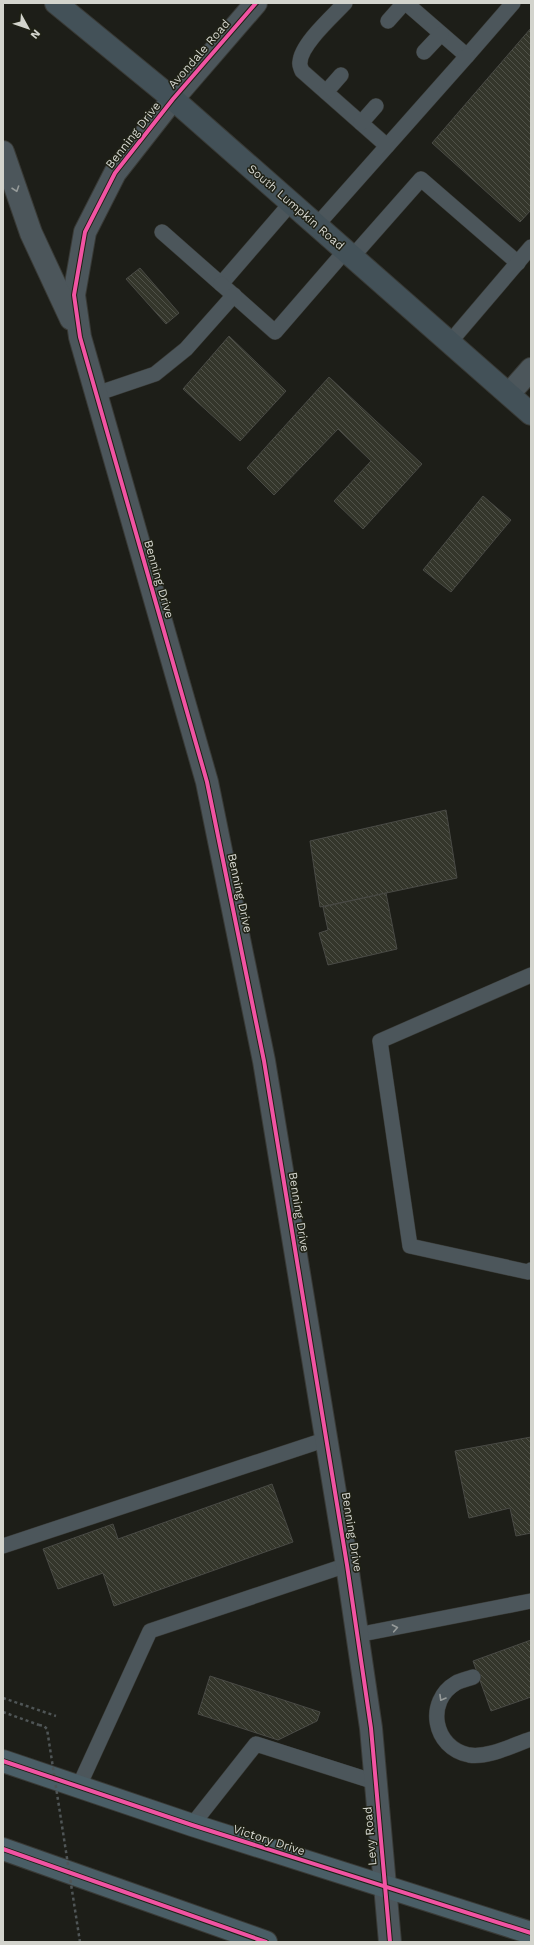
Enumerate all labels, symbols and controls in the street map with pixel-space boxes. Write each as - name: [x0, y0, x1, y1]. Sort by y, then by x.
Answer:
- north arrow: [8, 8, 48, 48]
- street label: Avondale Road: [165, 17, 233, 91]
- text: N: [28, 27, 43, 41]
- street label: Benning Drive: [103, 99, 163, 171]
- street label: South Lumpkin Road: [245, 161, 347, 253]
- one-way arrow: [11, 185, 19, 192]
- street label: Benning Drive: [141, 538, 177, 620]
- street label: Benning Drive: [225, 852, 255, 934]
- street label: Benning Drive: [286, 1171, 312, 1253]
- street label: Benning Drive: [339, 1491, 365, 1573]
- one-way arrow: [392, 1624, 398, 1633]
- one-way arrow: [440, 1694, 447, 1701]
- street label: Levy Road: [360, 1806, 380, 1866]
- street label: Victory Drive: [231, 1822, 307, 1858]

